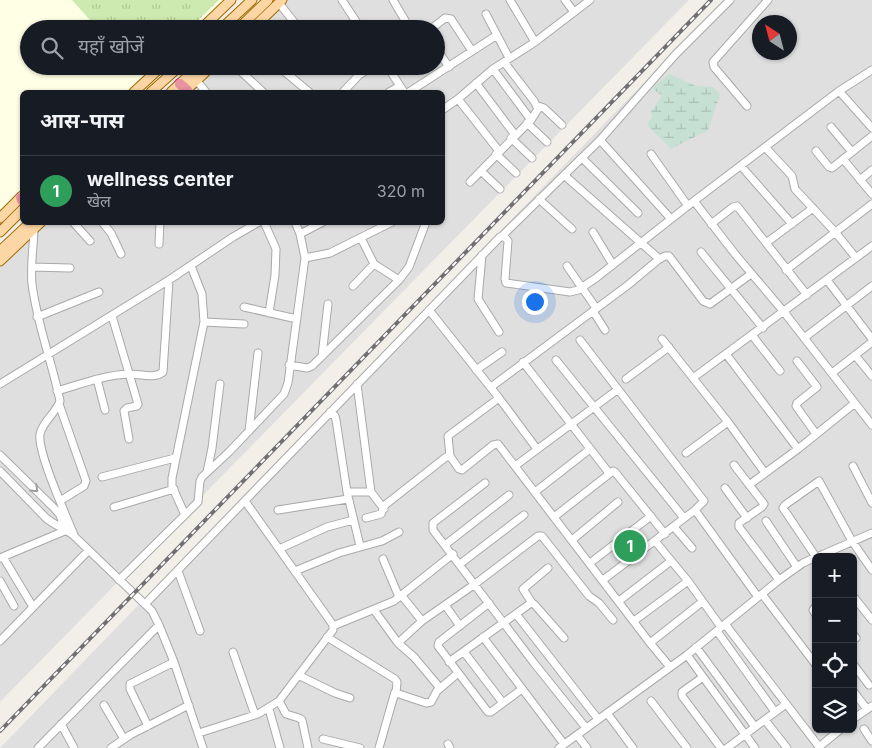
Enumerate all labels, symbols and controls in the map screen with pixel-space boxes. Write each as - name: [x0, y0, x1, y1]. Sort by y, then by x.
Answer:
- north arrow: [752, 15, 797, 60]
- search box: [20, 20, 445, 75]
- icon: search: [38, 34, 66, 62]
- text: यहाँ खोजें: [78, 35, 144, 58]
- text: आस-पास: [40, 108, 124, 133]
- text: wellness center: [87, 168, 234, 191]
- text: 1: [53, 181, 59, 201]
- text: 320 m: [377, 181, 425, 201]
- text: खेल: [87, 191, 111, 211]
- your location: [522, 289, 548, 315]
- one-way arrow: [29, 483, 38, 492]
- pin: 1: [614, 527, 646, 565]
- map controls: [812, 553, 857, 733]
- button: +: [812, 553, 857, 598]
- button: −: [812, 598, 857, 643]
- button: locate: [812, 643, 857, 688]
- button: layers: [812, 688, 857, 733]

